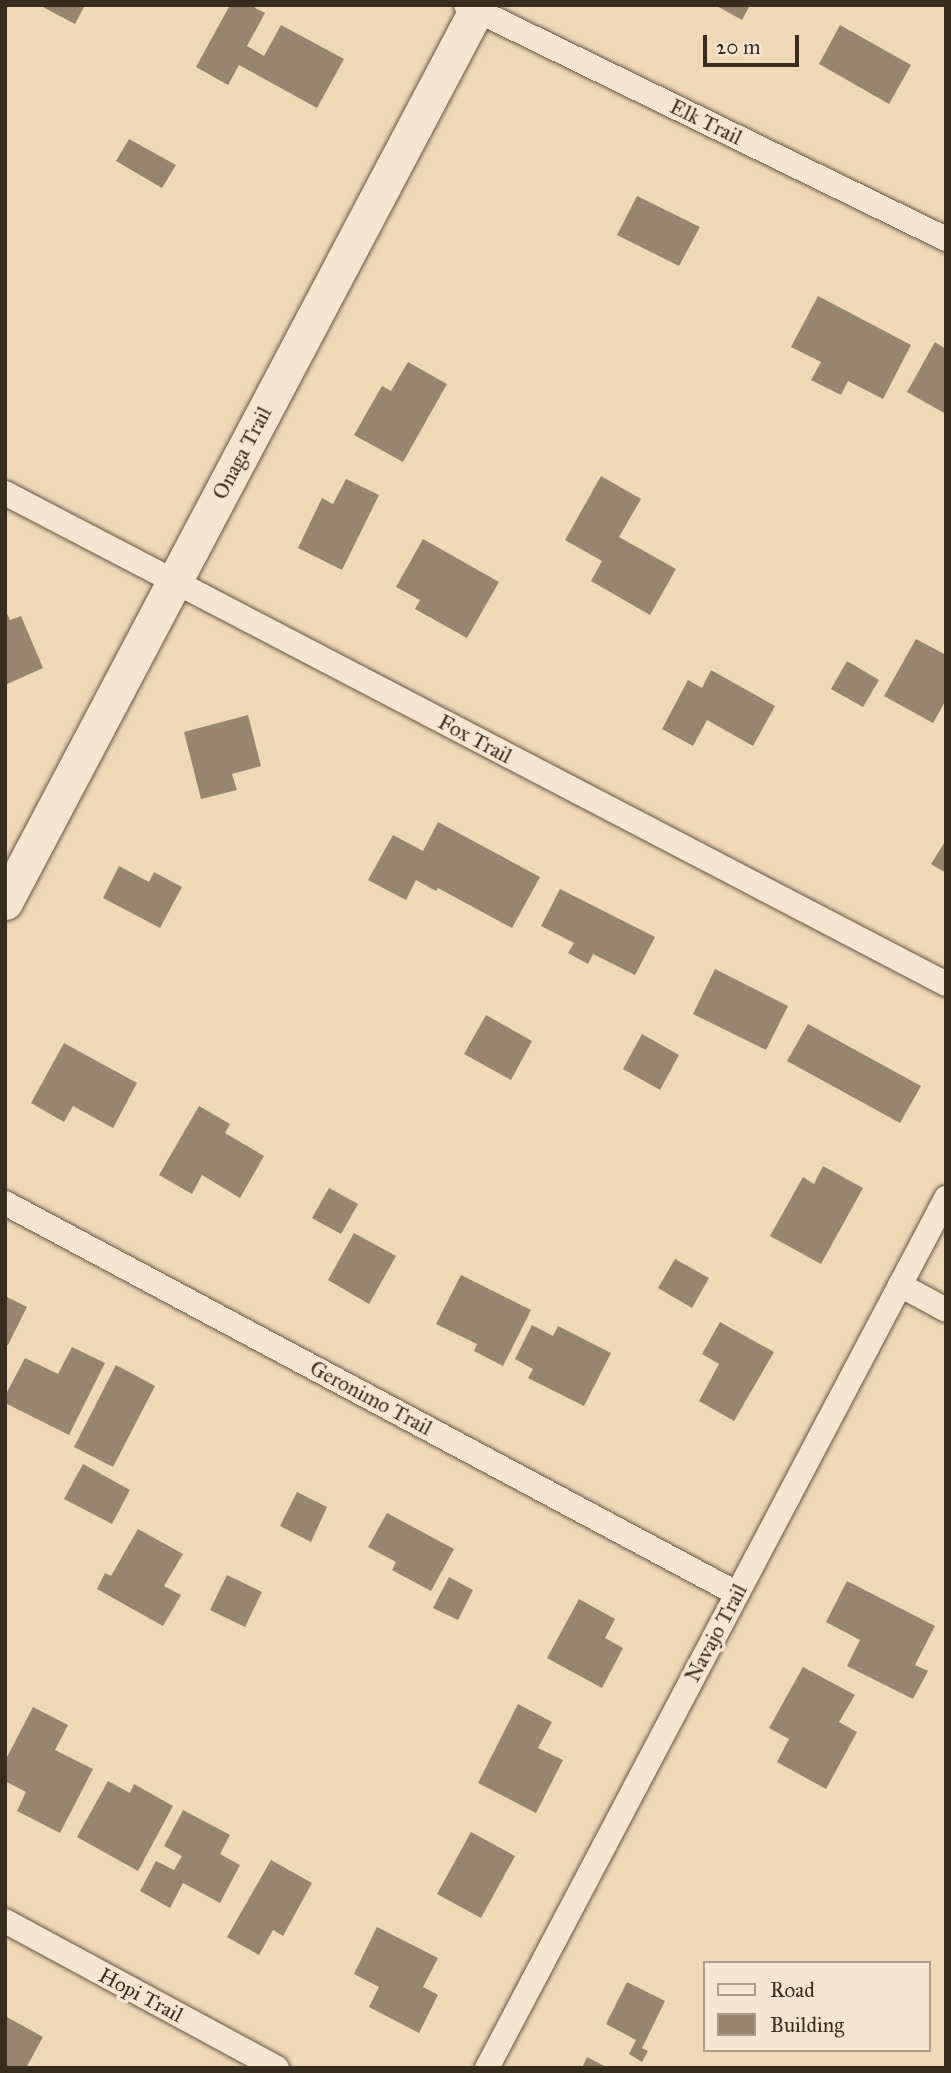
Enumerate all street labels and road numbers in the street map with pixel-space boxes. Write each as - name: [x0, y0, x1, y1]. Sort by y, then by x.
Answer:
- street label: Elk Trail: [666, 94, 746, 150]
- street label: Onaga Trail: [207, 402, 277, 504]
- street label: Fox Trail: [434, 709, 516, 769]
- street label: Geronimo Trail: [306, 1355, 436, 1441]
- street label: Navajo Trail: [680, 1580, 752, 1686]
- street label: Hopi Trail: [95, 1962, 187, 2028]

